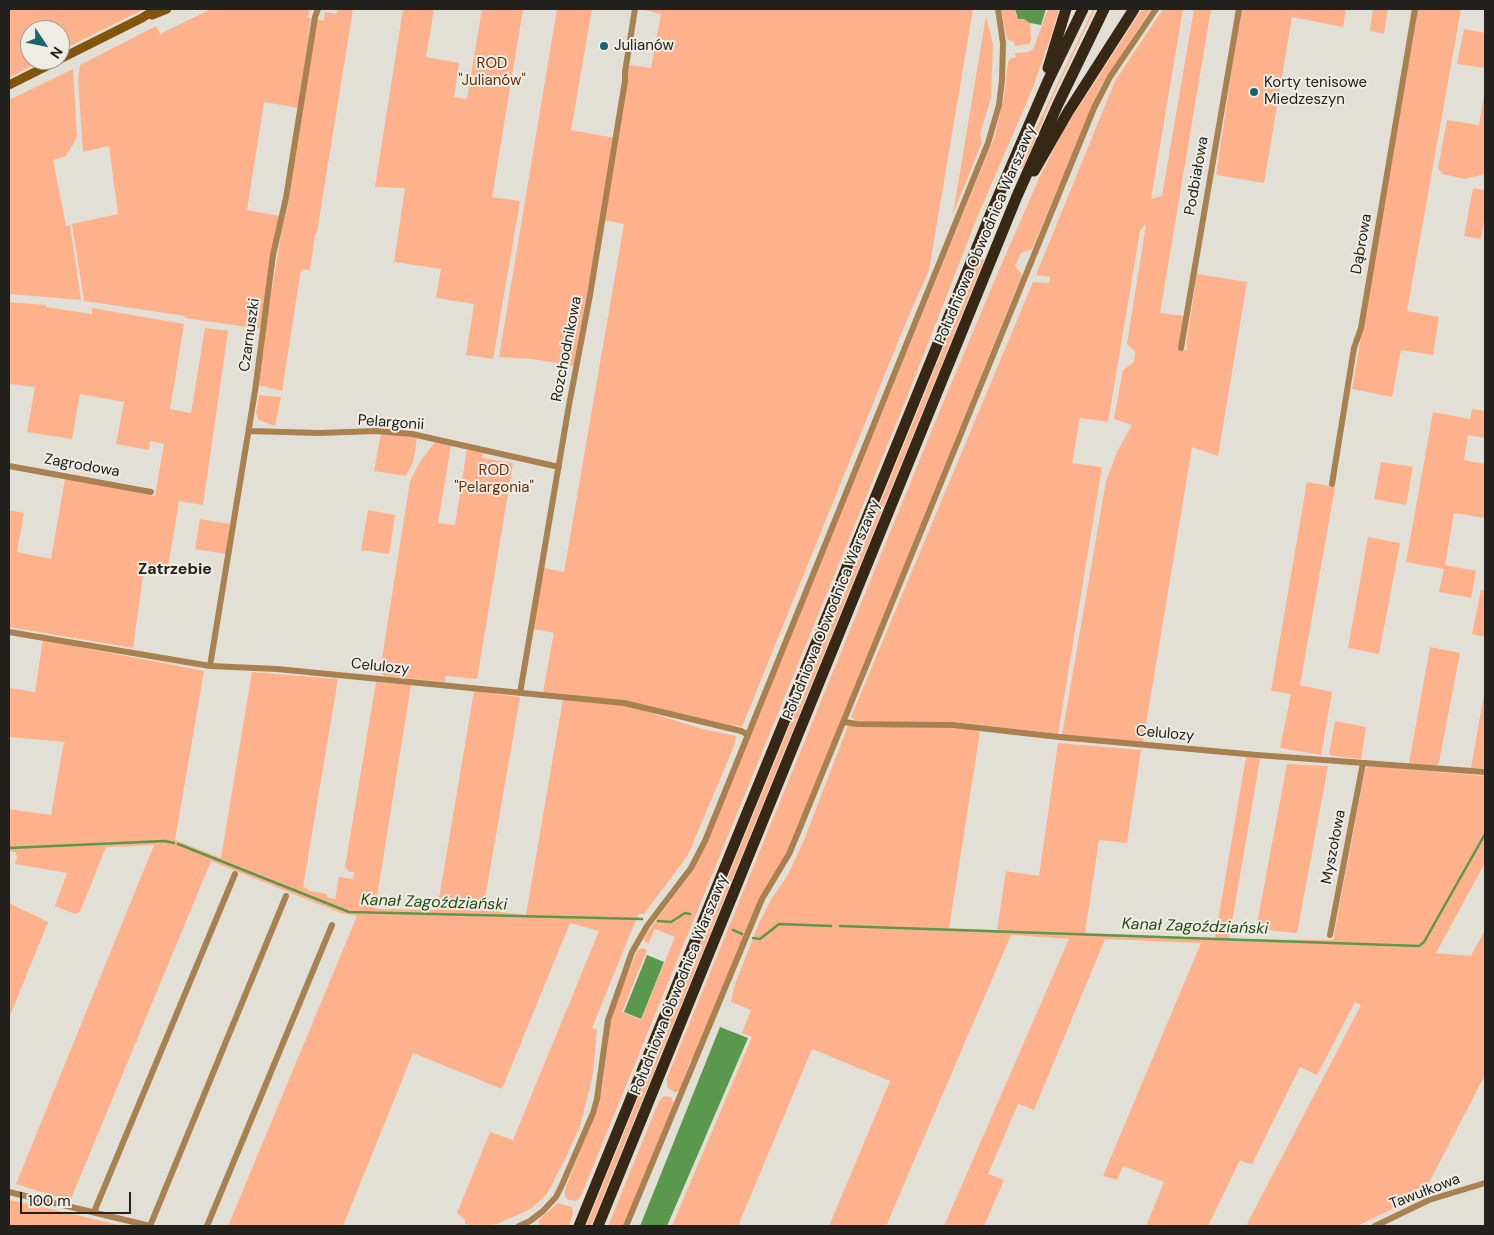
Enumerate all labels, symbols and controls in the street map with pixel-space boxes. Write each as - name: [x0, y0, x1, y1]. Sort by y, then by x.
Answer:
- north arrow: [20, 20, 70, 70]
- place label: Julianów: [614, 37, 674, 55]
- marker: Julianów: [598, 40, 610, 52]
- text: N: [46, 44, 67, 62]
- park label: ROD "Julianów": [458, 55, 526, 90]
- place label: Korty tenisowe Miedzeszyn: [1264, 74, 1367, 109]
- marker: Korty tenisowe Miedzeszyn: [1248, 86, 1260, 98]
- street label: Południowa Obwodnica Warszawy: [932, 123, 1040, 347]
- street label: Podbiałowa: [1181, 135, 1213, 217]
- street label: Dąbrowa: [1348, 212, 1376, 276]
- street label: Rozchodnikowa: [548, 295, 586, 403]
- street label: Czarnuszki: [236, 297, 264, 373]
- street label: Pelargonii: [357, 412, 425, 434]
- street label: Zagrodowa: [43, 451, 121, 481]
- park label: ROD "Pelargonia": [454, 462, 534, 497]
- street label: Południowa Obwodnica Warszawy: [779, 497, 885, 723]
- district label: Zatrzebie: [138, 560, 212, 580]
- street label: Celulozy: [350, 655, 410, 679]
- street label: Celulozy: [1135, 722, 1195, 746]
- street label: Myszołowa: [1318, 808, 1350, 886]
- street label: Południowa Obwodnica Warszawy: [627, 872, 733, 1098]
- water label: Kanał Zagoździański: [360, 891, 508, 915]
- water label: Kanał Zagoździański: [1121, 915, 1269, 939]
- street label: Tawułkowa: [1387, 1170, 1463, 1214]
- scale bar: [22, 1182, 134, 1214]
- text: 100 m: [28, 1191, 71, 1211]

